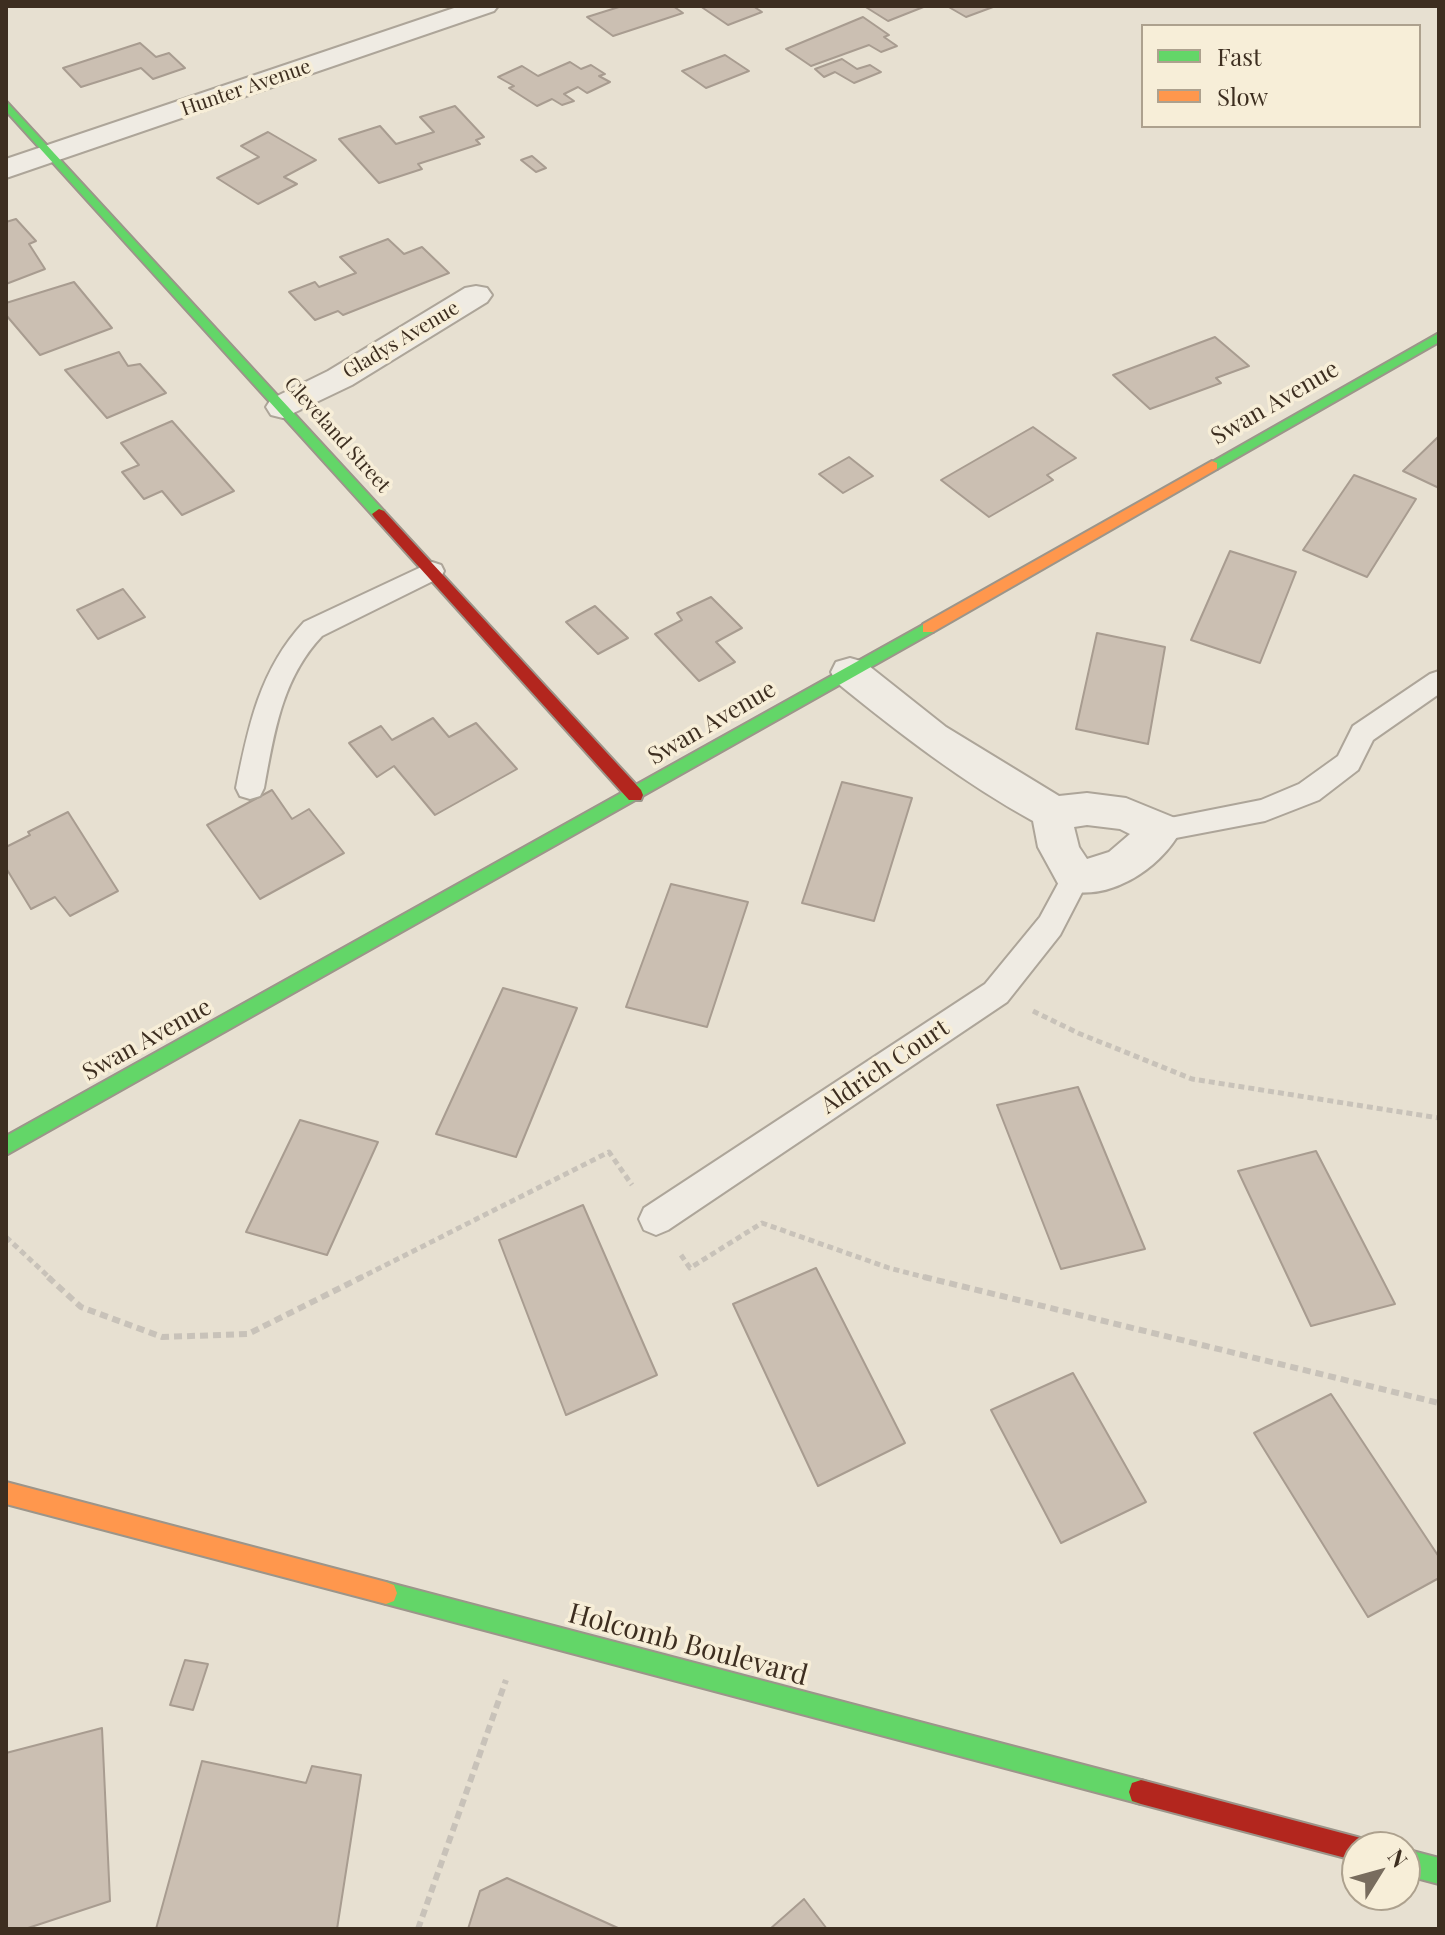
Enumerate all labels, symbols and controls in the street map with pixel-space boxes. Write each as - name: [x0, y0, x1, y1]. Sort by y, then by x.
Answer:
- legend: [1141, 24, 1421, 128]
- text: Fast: [1217, 40, 1262, 72]
- street label: Hunter Avenue: [178, 55, 314, 121]
- text: Slow: [1217, 80, 1268, 112]
- street label: Gladys Avenue: [339, 296, 463, 384]
- street label: Swan Avenue: [1206, 355, 1344, 451]
- street label: Cleveland Street: [279, 372, 395, 498]
- street label: Swan Avenue: [643, 675, 781, 771]
- street label: Swan Avenue: [78, 993, 216, 1087]
- street label: Aldrich Court: [816, 1014, 954, 1120]
- street label: Holcomb Boulevard: [565, 1597, 811, 1693]
- north arrow: [1341, 1831, 1421, 1911]
- text: N: [1382, 1842, 1415, 1873]

